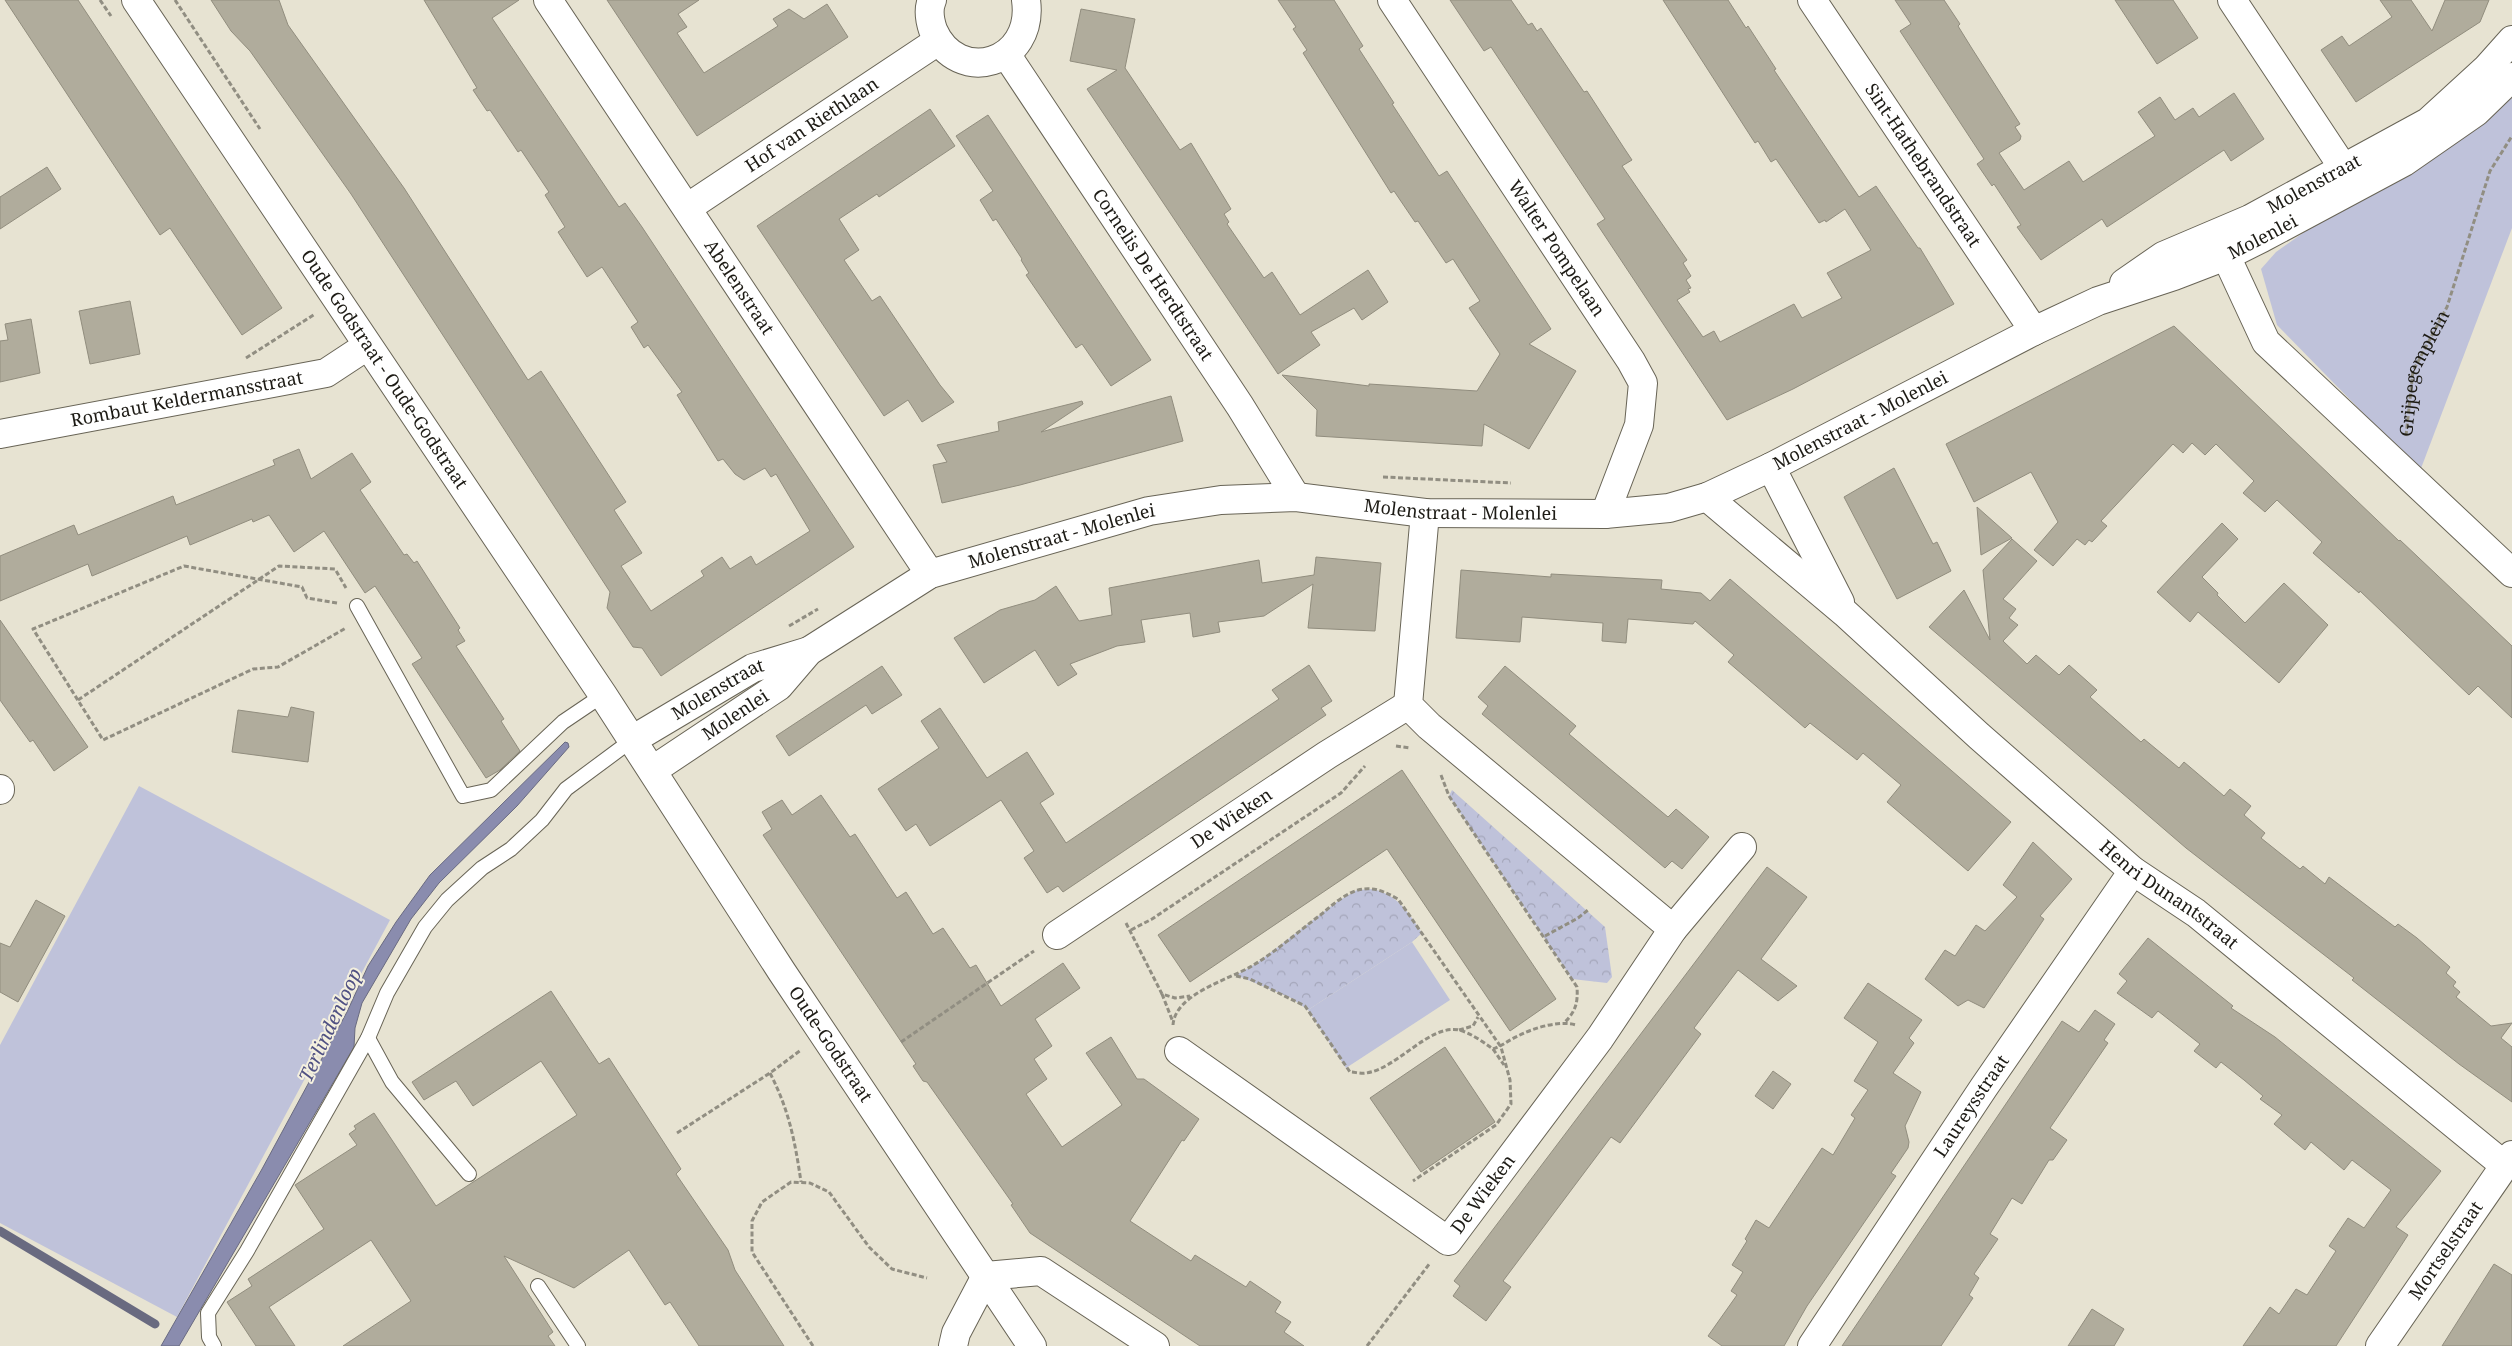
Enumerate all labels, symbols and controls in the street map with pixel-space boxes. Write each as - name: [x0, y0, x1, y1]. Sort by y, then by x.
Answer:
- street label: Hof van Riethlaan: [740, 71, 883, 177]
- street label: Sint-Hathebrandstraat: [1860, 78, 1987, 251]
- street label: Molenstraat: [2263, 148, 2365, 218]
- street label: Walter Pompelaan: [1503, 175, 1611, 321]
- street label: Cornelis De Herdtstraat: [1088, 183, 1219, 365]
- street label: Molenlei: [2223, 208, 2301, 264]
- street label: Abelenstraat: [700, 234, 780, 339]
- street label: Oude Godstraat - Oude-Godstraat: [296, 245, 474, 493]
- street label: Grijpegemplein: [2393, 305, 2454, 438]
- street label: Rombaut Keldermansstraat: [69, 365, 305, 432]
- street label: Molenstraat - Molenlei: [1769, 365, 1952, 475]
- street label: Molenstraat - Molenlei: [1363, 493, 1557, 525]
- street label: Molenstraat - Molenlei: [965, 497, 1157, 573]
- street label: Molenstraat: [667, 652, 767, 725]
- street label: Molenlei: [697, 683, 773, 745]
- street label: De Wieken: [1186, 782, 1277, 853]
- street label: Henri Dunantstraat: [2095, 834, 2244, 954]
- water label: Terlindenloop: [292, 964, 368, 1086]
- street label: Oude-Godstraat: [784, 981, 878, 1106]
- street label: Laureysstraat: [1928, 1050, 2014, 1162]
- street label: De Wieken: [1445, 1149, 1520, 1238]
- street label: Mortselstraat: [2403, 1196, 2488, 1304]

